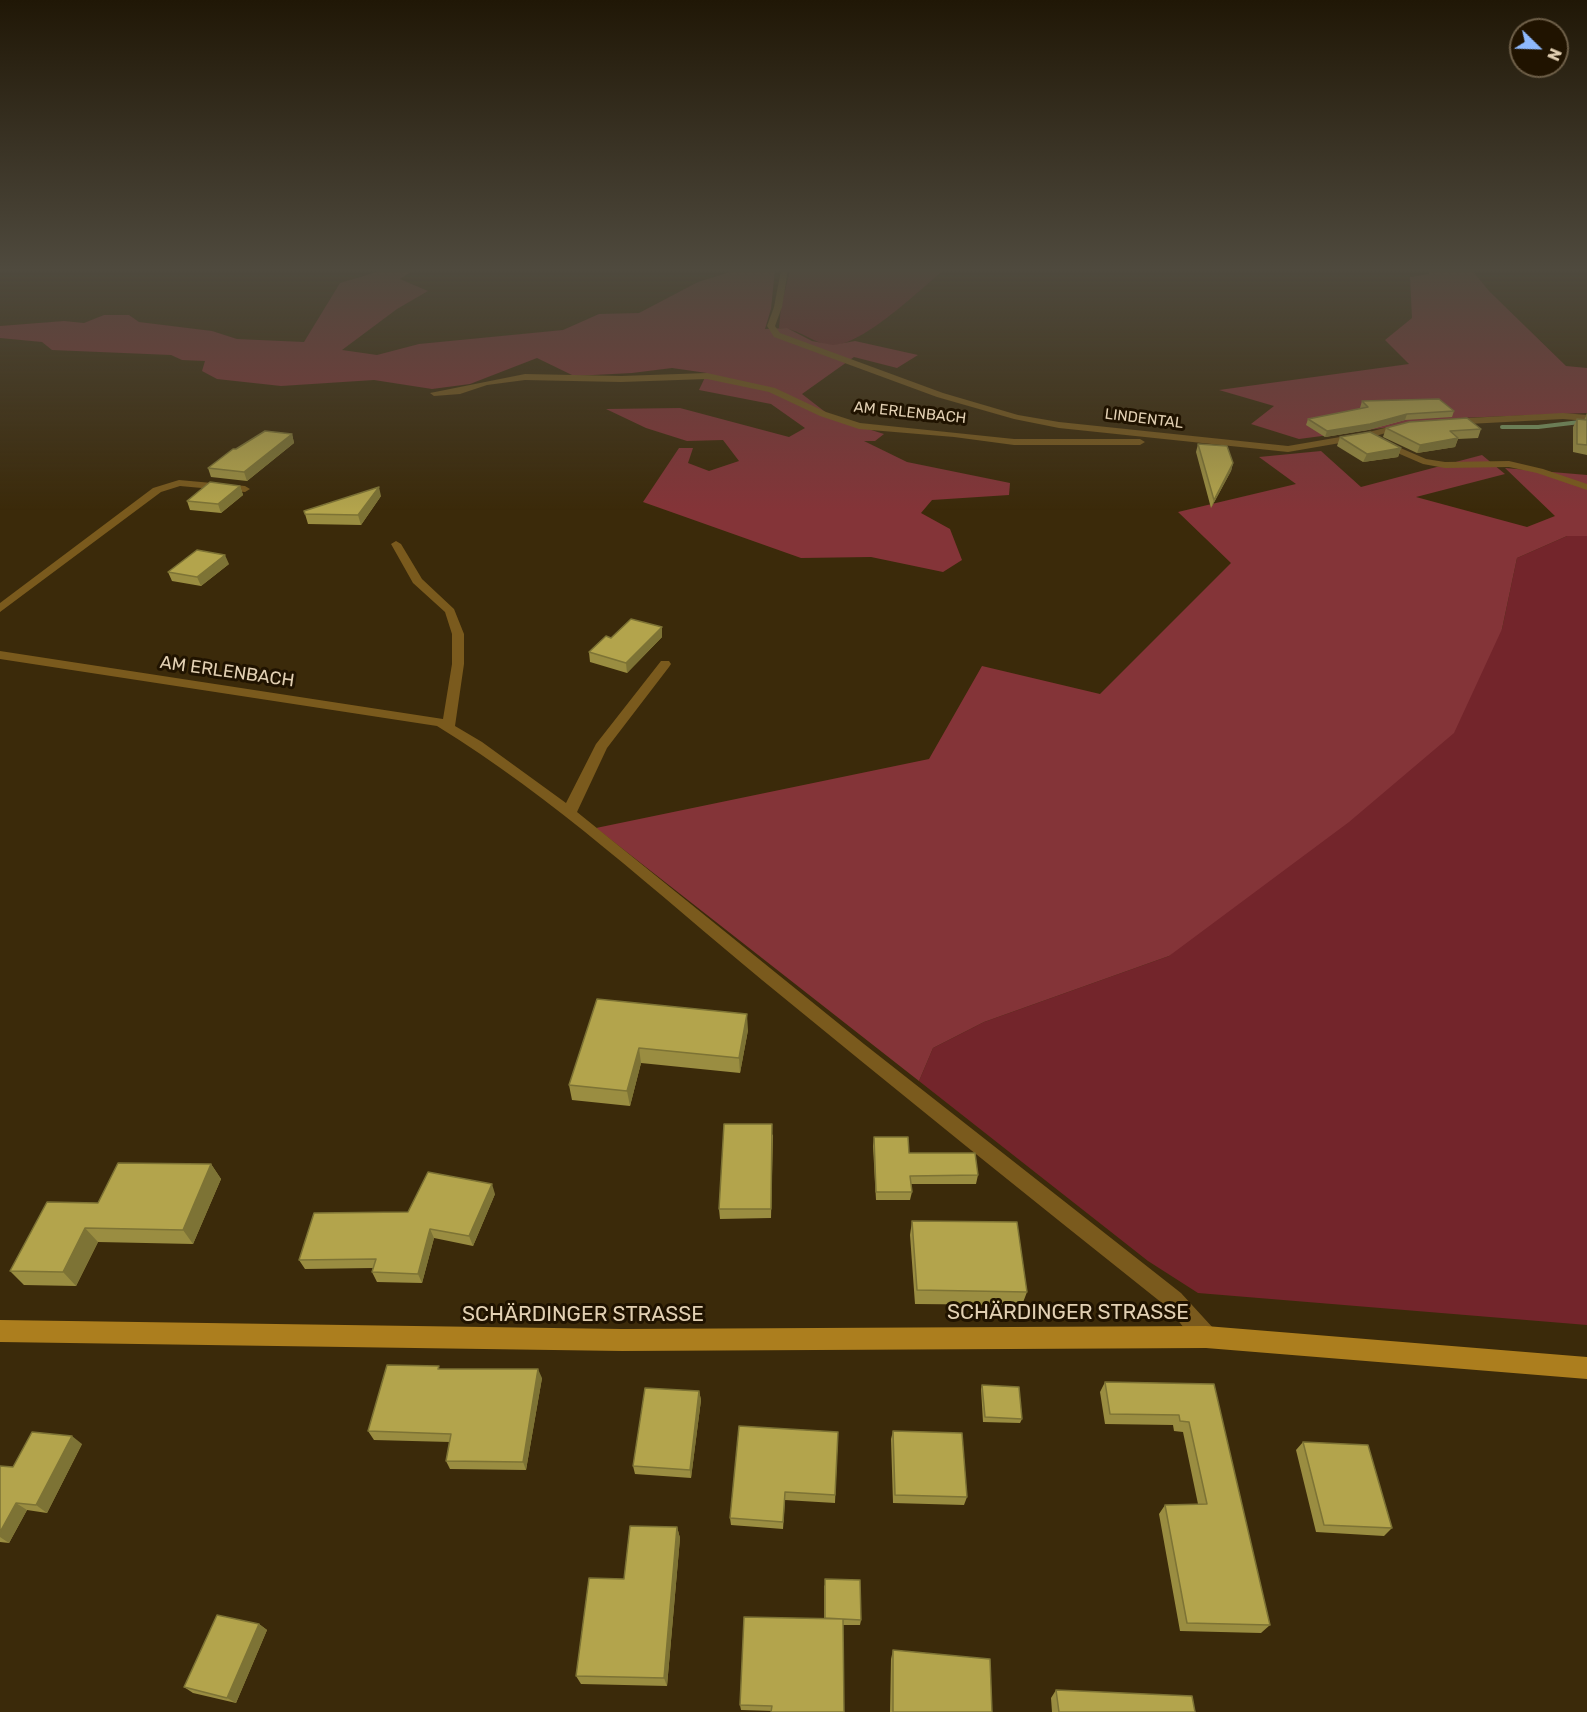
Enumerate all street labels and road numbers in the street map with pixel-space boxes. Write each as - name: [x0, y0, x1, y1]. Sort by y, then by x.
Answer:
- street label: AM ERLENBACH: [853, 398, 967, 428]
- street label: LINDENTAL: [1104, 405, 1184, 433]
- street label: AM ERLENBACH: [158, 652, 296, 692]
- street label: SCHÄRDINGER STRASSE: [947, 1300, 1189, 1326]
- street label: SCHÄRDINGER STRASSE: [462, 1302, 704, 1328]

